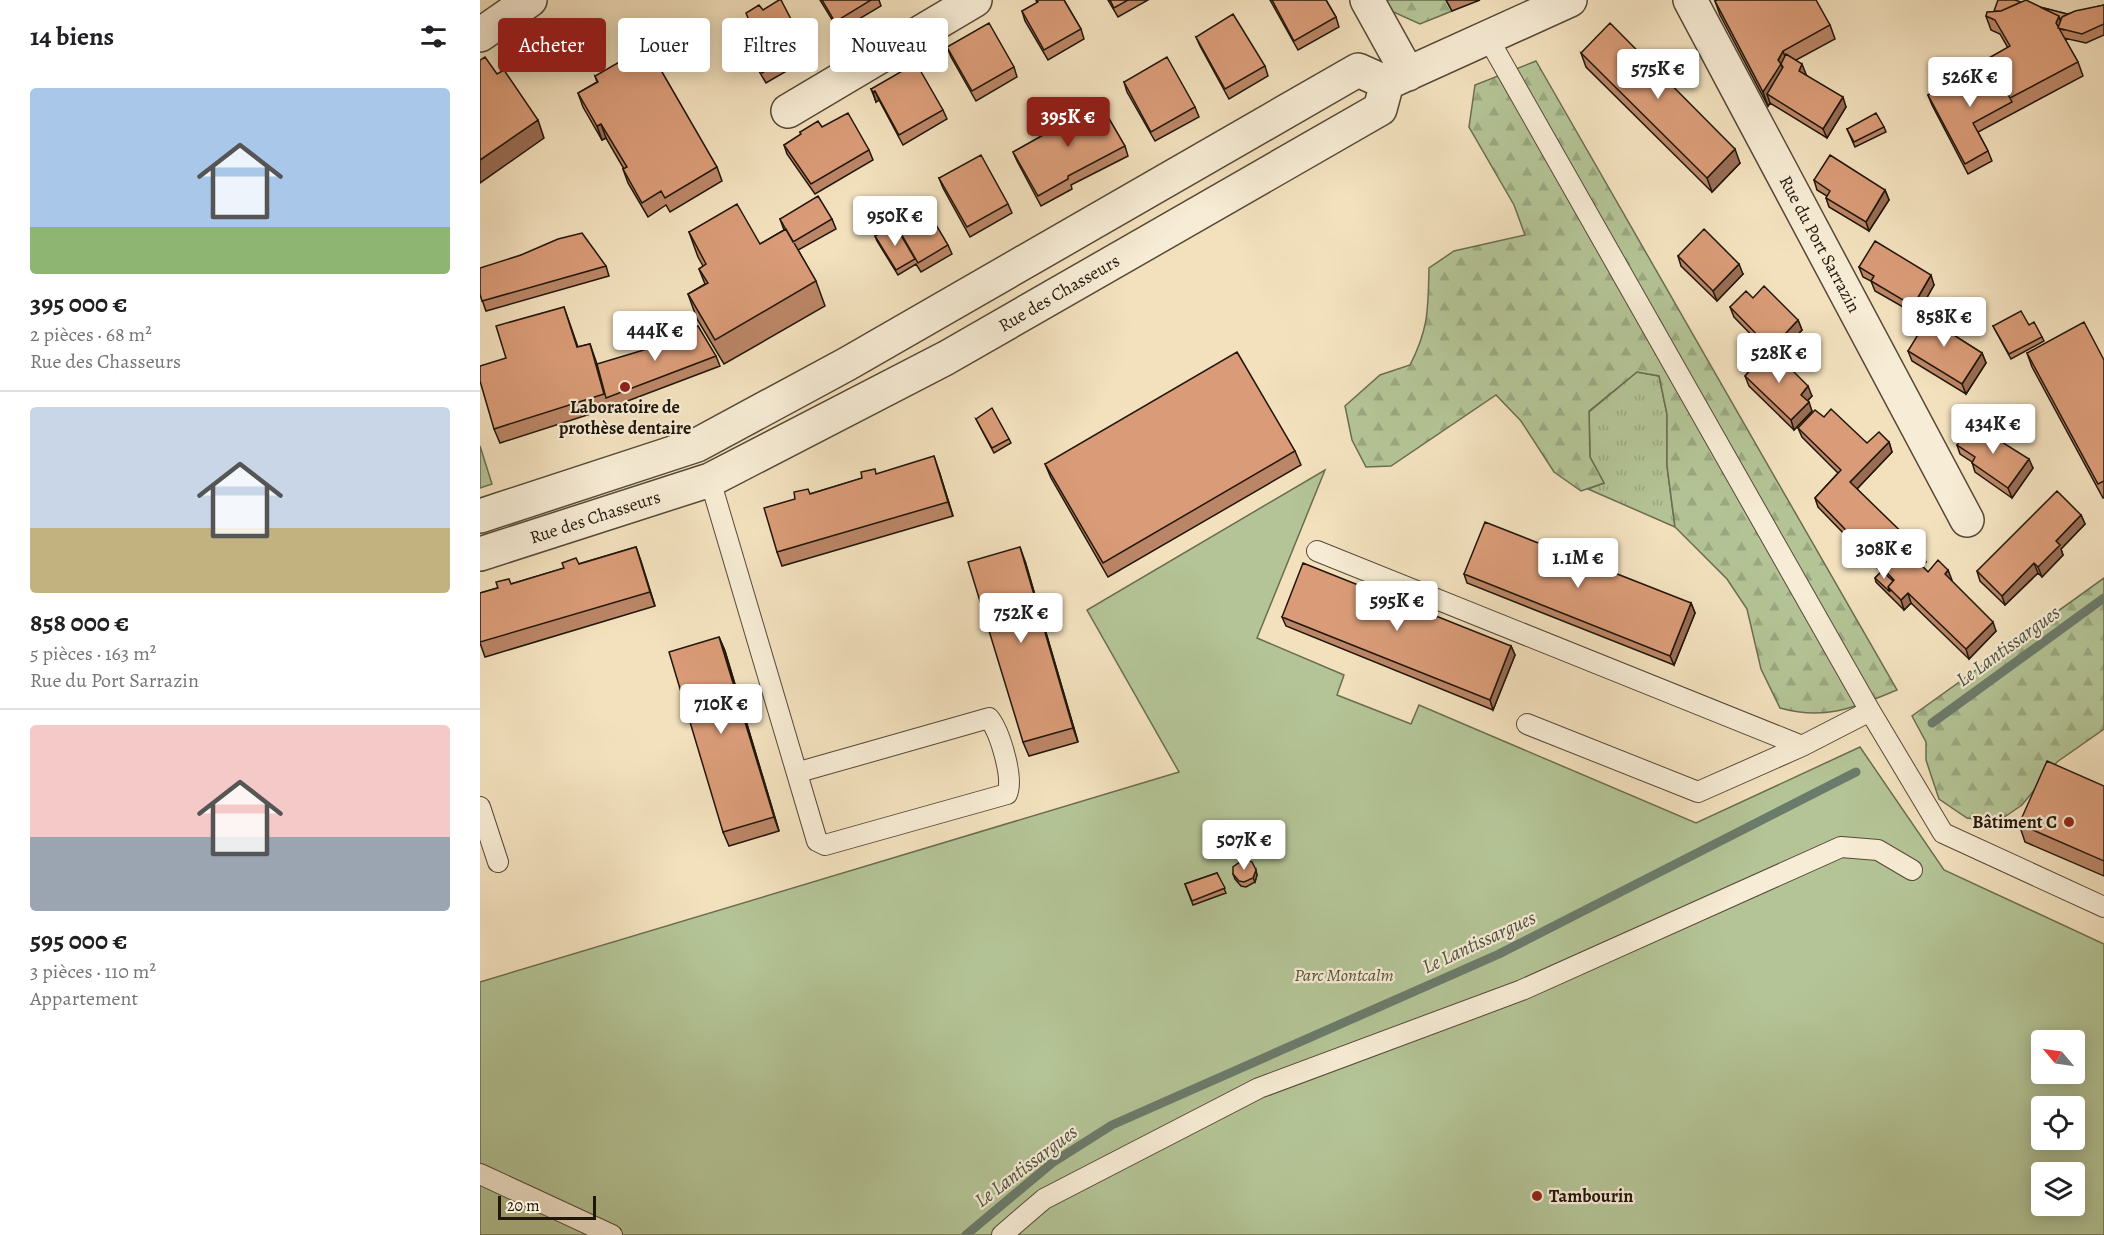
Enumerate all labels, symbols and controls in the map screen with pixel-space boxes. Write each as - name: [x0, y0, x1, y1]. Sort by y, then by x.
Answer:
- chip: Acheter: [498, 18, 606, 72]
- chip: Louer: [618, 18, 710, 72]
- chip: Filtres: [722, 18, 818, 72]
- chip: Nouveau: [830, 18, 948, 72]
- text: 14 biens: [30, 19, 114, 54]
- icon: filters: [417, 20, 450, 53]
- pin: 575K €: [1609, 49, 1707, 100]
- text: 575K €: [1631, 55, 1685, 82]
- pin: 526K €: [1921, 57, 2019, 108]
- text: 526K €: [1942, 63, 1998, 90]
- pin: 395K €: [1019, 97, 1117, 148]
- text: 395K €: [1041, 103, 1095, 130]
- icon: home: [186, 127, 294, 235]
- street label: Rue du Port Sarrazin: [1774, 171, 1866, 317]
- pin: 950K €: [846, 196, 944, 247]
- text: 950K €: [867, 202, 923, 229]
- street label: Rue des Chasseurs: [994, 249, 1124, 337]
- text: 395 000 €: [30, 286, 128, 321]
- pin: 858K €: [1895, 297, 1993, 348]
- text: 858K €: [1916, 303, 1972, 330]
- pin: 444K €: [606, 311, 704, 362]
- text: 444K €: [627, 317, 683, 344]
- text: 2 pièces · 68 m²: [30, 321, 152, 348]
- pin: 528K €: [1730, 333, 1828, 384]
- text: 528K €: [1751, 339, 1807, 366]
- text: Rue des Chasseurs: [30, 348, 181, 375]
- marker: Laboratoire de prothèse dentaire: [618, 380, 632, 394]
- place label: Laboratoire de prothèse dentaire: [559, 395, 691, 440]
- pin: 434K €: [1944, 404, 2042, 455]
- text: 434K €: [1965, 410, 2021, 437]
- icon: home: [186, 446, 294, 554]
- street label: Rue des Chasseurs: [527, 485, 663, 549]
- pin: 308K €: [1835, 529, 1933, 580]
- text: 308K €: [1856, 535, 1912, 562]
- pin: 1.1M €: [1529, 538, 1627, 589]
- text: 1.1M €: [1552, 544, 1604, 571]
- pin: 595K €: [1348, 581, 1446, 632]
- text: 595K €: [1370, 587, 1424, 614]
- pin: 752K €: [972, 593, 1070, 644]
- text: 752K €: [994, 599, 1048, 626]
- water label: Le Lantissargues: [1951, 599, 2066, 693]
- text: 858 000 €: [30, 605, 129, 640]
- text: 5 pièces · 163 m²: [30, 640, 156, 667]
- text: Rue du Port Sarrazin: [30, 667, 199, 694]
- pin: 710K €: [672, 684, 770, 735]
- text: 710K €: [694, 690, 748, 717]
- icon: home: [186, 764, 294, 872]
- place label: Bâtiment C: [1972, 810, 2057, 834]
- marker: Bâtiment C: [2062, 815, 2076, 829]
- pin: 507K €: [1195, 820, 1293, 871]
- text: 507K €: [1216, 826, 1272, 853]
- water label: Le Lantissargues: [1418, 904, 1540, 980]
- text: 595 000 €: [30, 923, 127, 958]
- text: 3 pièces · 110 m²: [30, 958, 156, 985]
- park label: Parc Montcalm: [1294, 963, 1394, 987]
- text: Appartement: [30, 985, 138, 1012]
- north arrow: [2031, 1030, 2085, 1084]
- map controls: [2031, 1030, 2085, 1216]
- button: locate: [2031, 1096, 2085, 1150]
- water label: Le Lantissargues: [969, 1118, 1083, 1214]
- button: layers: [2031, 1162, 2085, 1216]
- place label: Tambourin: [1549, 1184, 1633, 1208]
- marker: Tambourin: [1530, 1189, 1544, 1203]
- scale bar: [498, 1193, 596, 1220]
- text: 20 m: [507, 1195, 540, 1217]

